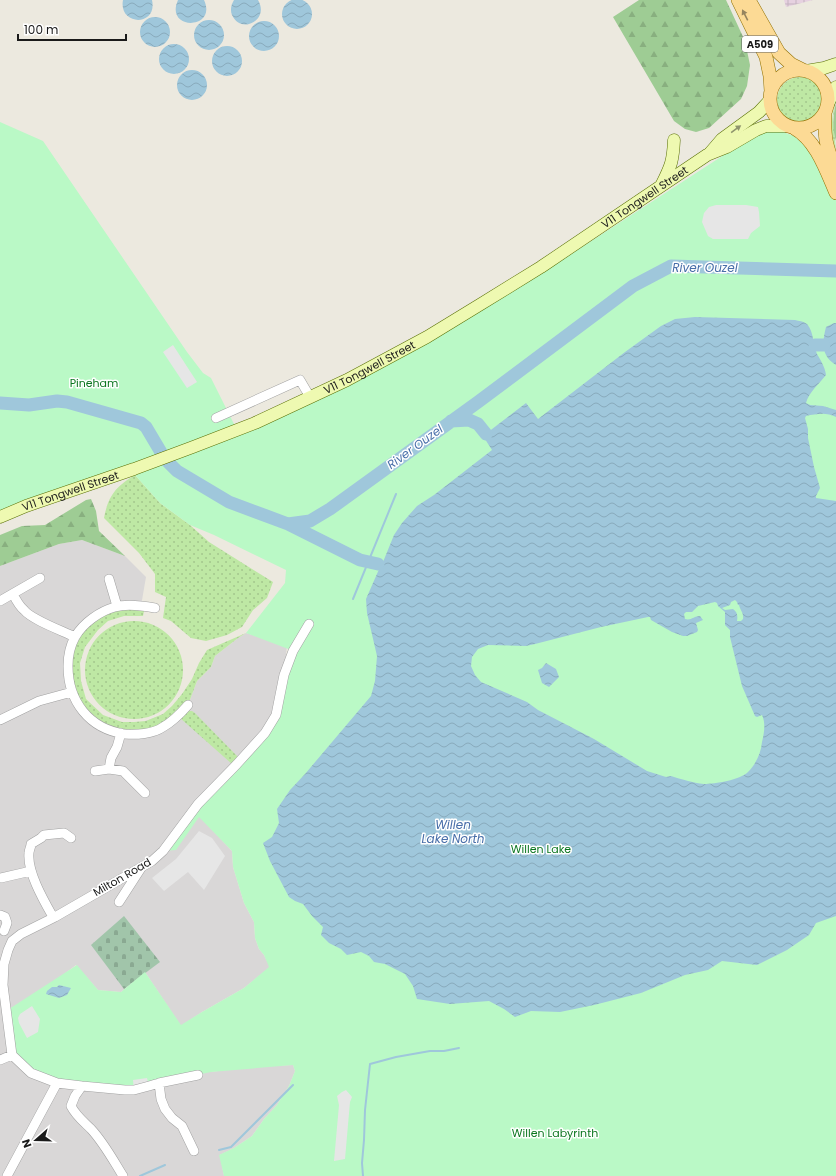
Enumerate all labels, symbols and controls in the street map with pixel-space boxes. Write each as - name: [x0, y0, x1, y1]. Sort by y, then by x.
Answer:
- one-way arrow: [742, 10, 748, 21]
- scale bar: [18, 16, 126, 42]
- text: 100 m: [24, 21, 58, 38]
- road number: A509: [742, 36, 778, 52]
- one-way arrow: [731, 125, 741, 133]
- street label: V11 Tongwell Street: [598, 162, 691, 232]
- water label: River Ouzel: [672, 259, 738, 276]
- street label: V11 Tongwell Street: [321, 337, 418, 398]
- park label: Pineham: [70, 375, 118, 391]
- water label: River Ouzel: [383, 420, 446, 473]
- street label: V11 Tongwell Street: [19, 467, 121, 515]
- water label: Willen Lake North: [421, 816, 485, 847]
- park label: Willen Lake: [511, 841, 571, 857]
- street label: Milton Road: [90, 854, 154, 900]
- north arrow: [16, 1120, 56, 1160]
- park label: Willen Labyrinth: [512, 1125, 598, 1141]
- text: N: [18, 1137, 36, 1150]

